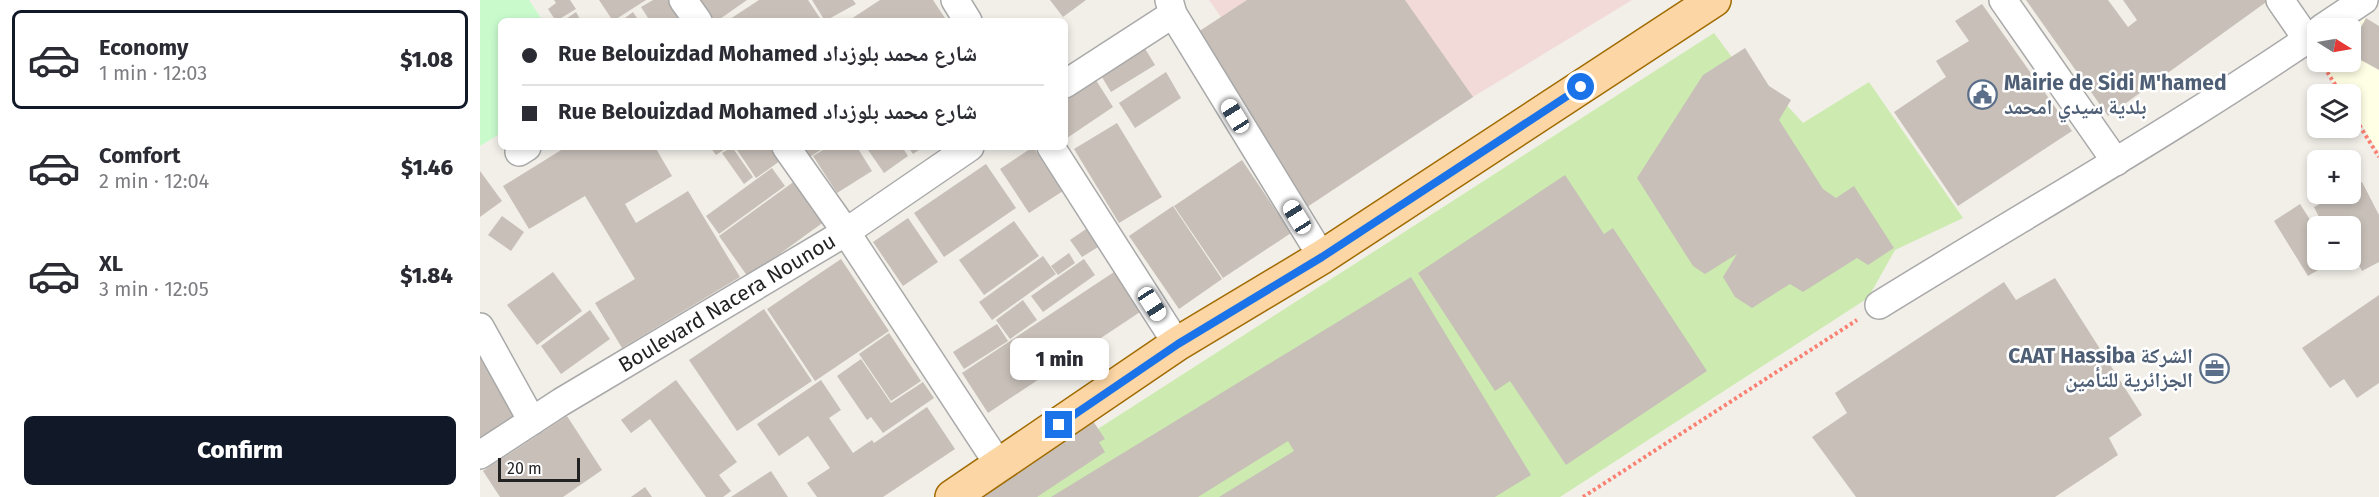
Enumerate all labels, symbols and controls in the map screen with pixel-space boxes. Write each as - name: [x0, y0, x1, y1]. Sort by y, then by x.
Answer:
- north arrow: [2307, 18, 2361, 72]
- map controls: [2307, 18, 2361, 270]
- icon: car: [27, 33, 81, 87]
- text: Economy: [99, 34, 188, 61]
- text: Rue Belouizdad Mohamed شارع محمد بلوزداد: [558, 40, 977, 67]
- text: $1.08: [400, 46, 453, 73]
- text: 1 min · 12:03: [99, 61, 207, 85]
- place label: Mairie de Sidi M'hamed بلدية سيدي امحمد: [2004, 70, 2227, 123]
- route start: [1567, 73, 1594, 100]
- public building icon: Mairie de Sidi M'hamed بلدية سيدي امحمد: [1967, 79, 1999, 111]
- button: layers: [2307, 84, 2361, 138]
- car: [1218, 96, 1252, 136]
- text: Rue Belouizdad Mohamed شارع محمد بلوزداد: [558, 98, 977, 125]
- icon: car: [27, 141, 81, 195]
- text: Comfort: [99, 142, 180, 169]
- button: +: [2307, 150, 2361, 204]
- text: $1.46: [401, 154, 453, 181]
- text: 2 min · 12:04: [99, 169, 209, 193]
- car: [1280, 197, 1314, 237]
- button: −: [2307, 216, 2361, 270]
- street label: Boulevard Nacera Nounou: [614, 228, 840, 378]
- icon: car: [27, 249, 81, 303]
- text: XL: [99, 250, 123, 277]
- text: $1.84: [400, 262, 453, 289]
- text: 3 min · 12:05: [99, 277, 209, 301]
- car: [1135, 284, 1169, 324]
- callout: 1 min: [1010, 338, 1108, 380]
- place label: CAAT Hassiba الشركة الجزائرية للتأمين: [2008, 343, 2193, 393]
- text: 1 min: [1036, 347, 1083, 371]
- office icon: CAAT Hassiba الشركة الجزائرية للتأمين: [2198, 352, 2230, 384]
- route end: [1045, 411, 1072, 438]
- button: Confirm: [24, 416, 456, 485]
- scale bar: [498, 455, 580, 482]
- text: 20 m: [507, 459, 542, 478]

